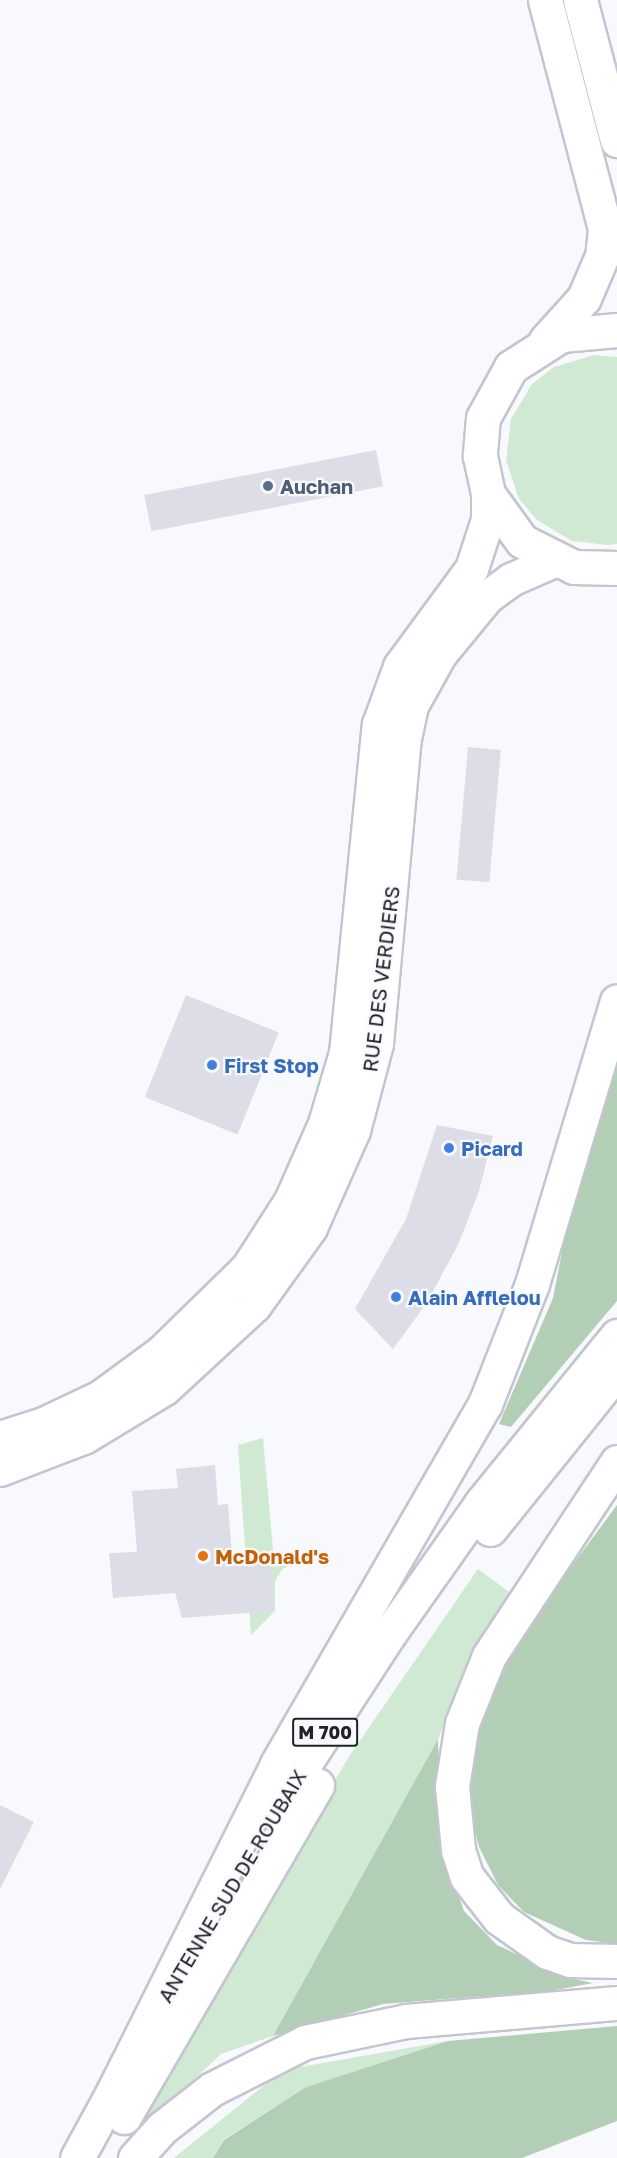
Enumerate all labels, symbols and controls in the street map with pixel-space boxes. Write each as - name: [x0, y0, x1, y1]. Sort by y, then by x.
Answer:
- place label: Auchan: [280, 474, 353, 498]
- marker: Auchan: [261, 479, 275, 493]
- street label: RUE DES VERDIERS: [358, 885, 404, 1073]
- place label: First Stop: [224, 1053, 319, 1077]
- marker: First Stop: [205, 1058, 219, 1072]
- place label: Picard: [461, 1136, 523, 1160]
- marker: Picard: [442, 1141, 456, 1155]
- place label: Alain Afflelou: [408, 1285, 541, 1309]
- marker: Alain Afflelou: [389, 1290, 403, 1304]
- place label: McDonald's: [215, 1544, 329, 1568]
- marker: McDonald's: [196, 1549, 210, 1563]
- road number: M 700: [292, 1717, 358, 1747]
- street label: ANTENNE SUD DE ROUBAIX: [153, 1765, 311, 2007]

